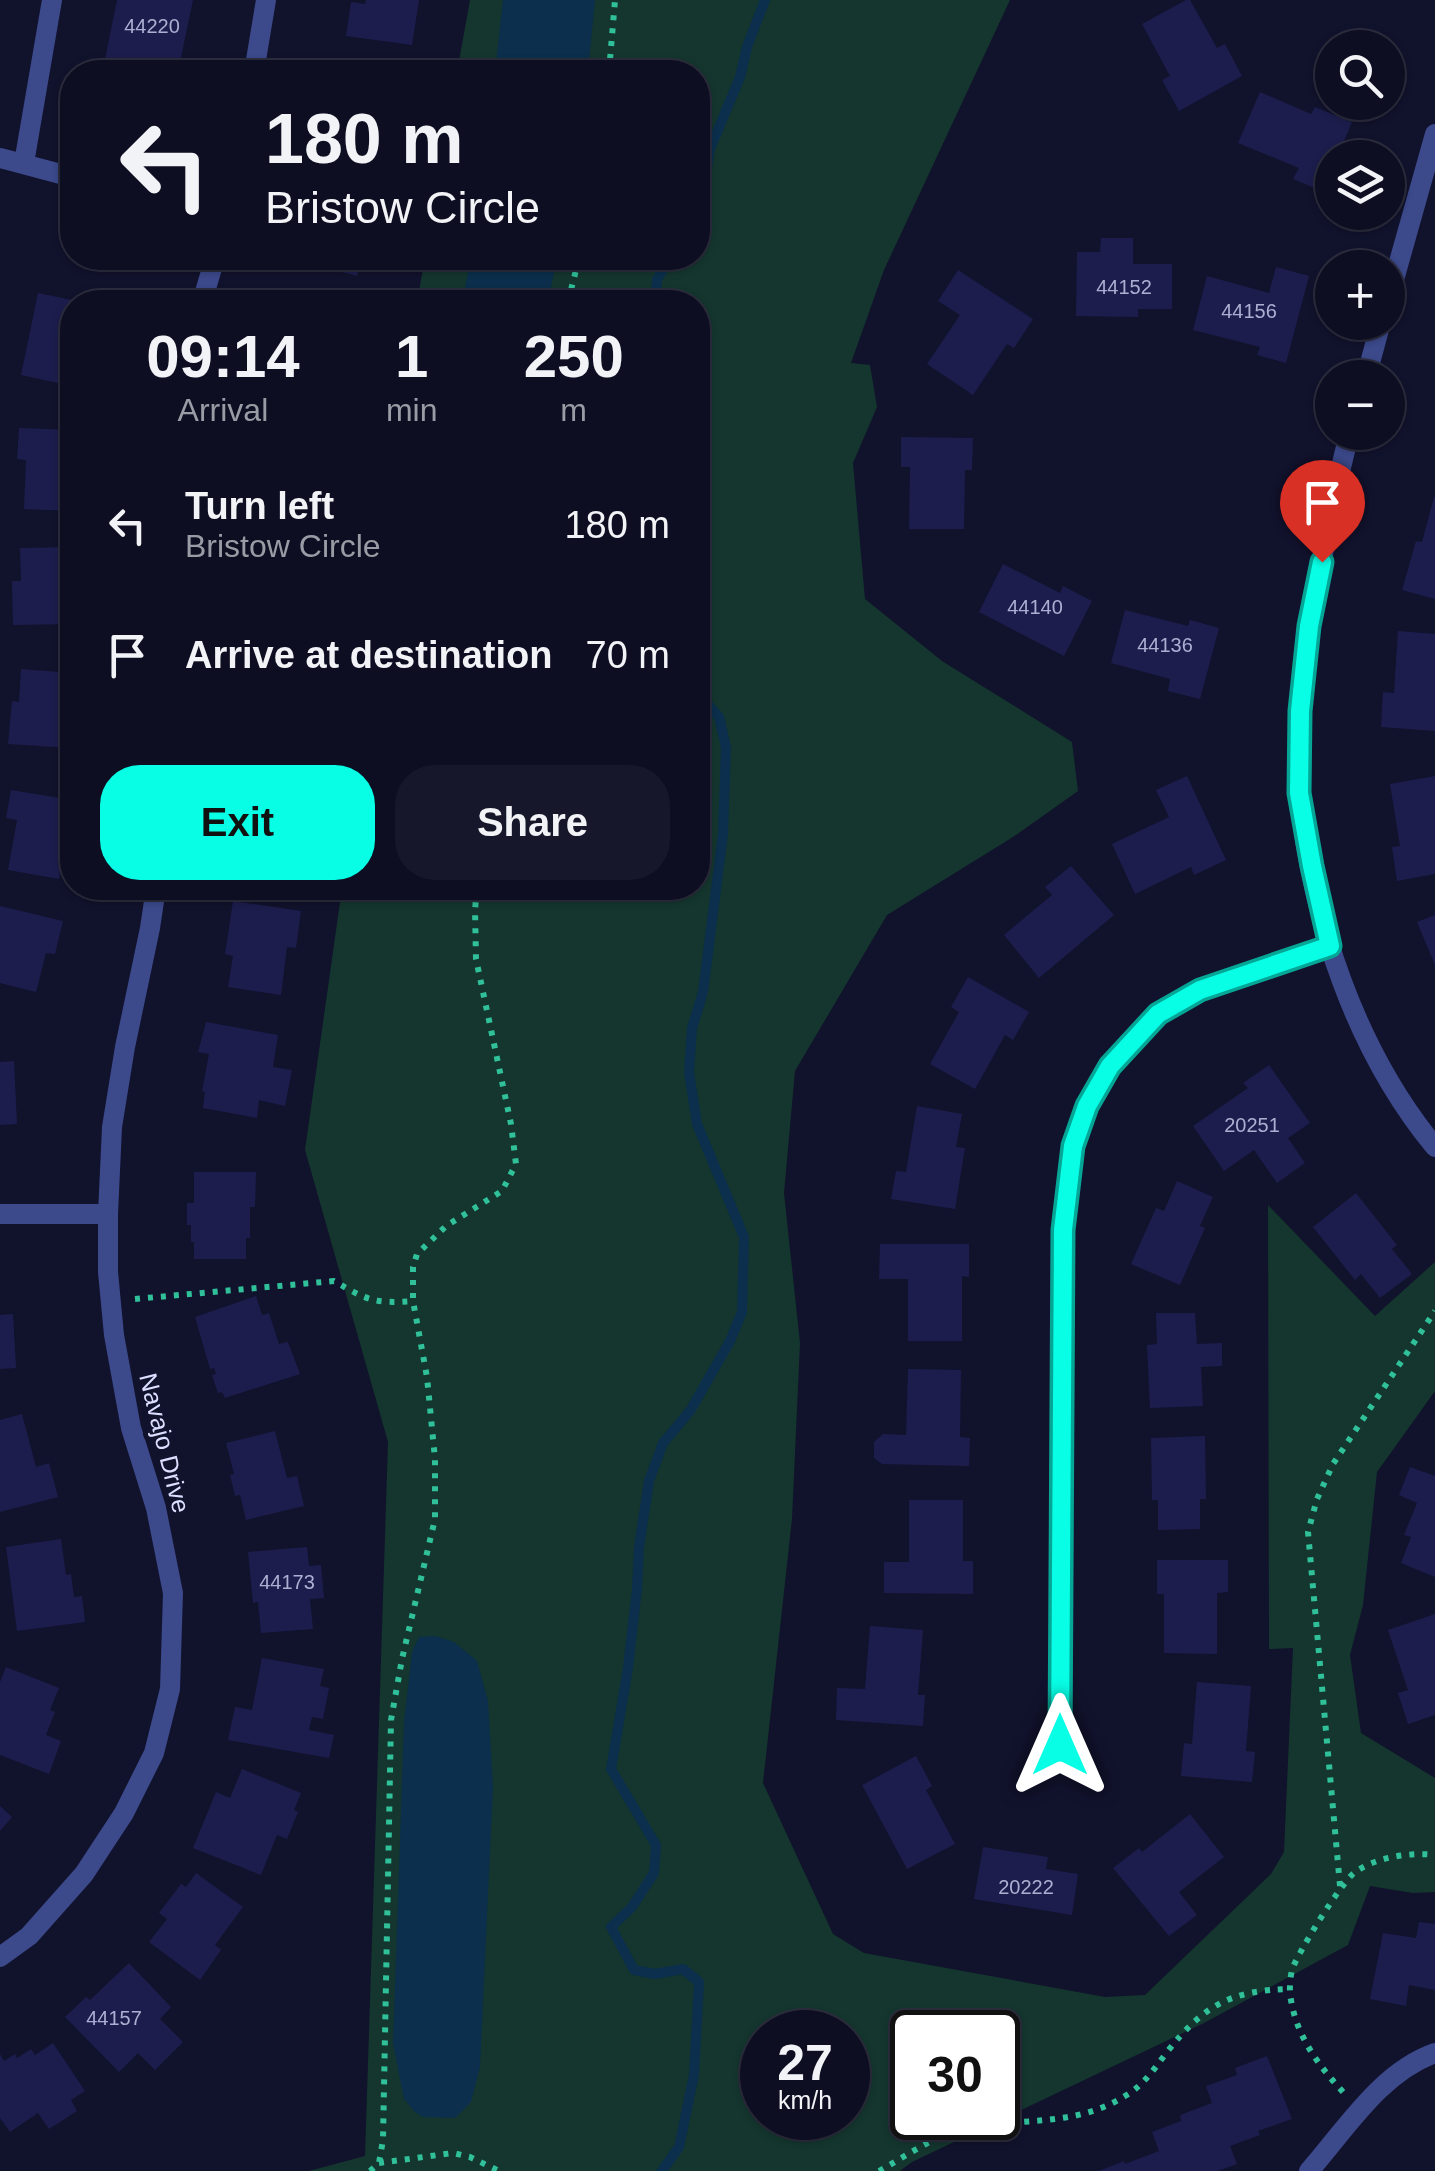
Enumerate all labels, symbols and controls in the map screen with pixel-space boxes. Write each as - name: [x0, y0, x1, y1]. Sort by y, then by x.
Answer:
- house number: 44220: [124, 15, 180, 37]
- map controls: [1315, 30, 1405, 450]
- button: search: [1315, 30, 1405, 120]
- icon: left: [100, 100, 230, 230]
- text: 180 m: [265, 100, 463, 178]
- button: layers: [1315, 140, 1405, 230]
- text: Bristow Circle: [265, 182, 540, 233]
- button: +: [1315, 250, 1405, 340]
- house number: 44152: [1096, 276, 1152, 298]
- house number: 44156: [1221, 300, 1277, 322]
- text: 09:14: [146, 323, 300, 390]
- text: 1: [395, 323, 428, 390]
- text: 250: [524, 323, 624, 390]
- button: −: [1315, 360, 1405, 450]
- text: Arrival: [178, 392, 268, 428]
- text: min: [386, 392, 437, 428]
- text: m: [560, 392, 587, 428]
- pin: [1280, 460, 1365, 563]
- icon: arrive: [1295, 475, 1350, 530]
- text: Turn left: [185, 485, 334, 527]
- icon: left: [100, 498, 155, 553]
- text: 180 m: [564, 504, 670, 546]
- text: Bristow Circle: [185, 528, 381, 564]
- house number: 44140: [1007, 596, 1063, 618]
- icon: arrive: [100, 628, 155, 683]
- text: Arrive at destination: [185, 634, 552, 676]
- text: 70 m: [586, 634, 670, 676]
- house number: 44136: [1137, 634, 1193, 656]
- button: Exit: [100, 765, 375, 880]
- button: Share: [395, 765, 670, 880]
- house number: 20251: [1224, 1114, 1280, 1136]
- street label: Navajo Drive: [134, 1370, 196, 1516]
- house number: 44173: [259, 1571, 315, 1593]
- position arrow: [1008, 1693, 1112, 1797]
- house number: 20222: [998, 1876, 1054, 1898]
- house number: 44157: [86, 2007, 142, 2029]
- speed limit sign: 30: [890, 2010, 1020, 2140]
- text: 27: [777, 2035, 833, 2091]
- text: km/h: [778, 2086, 832, 2114]

